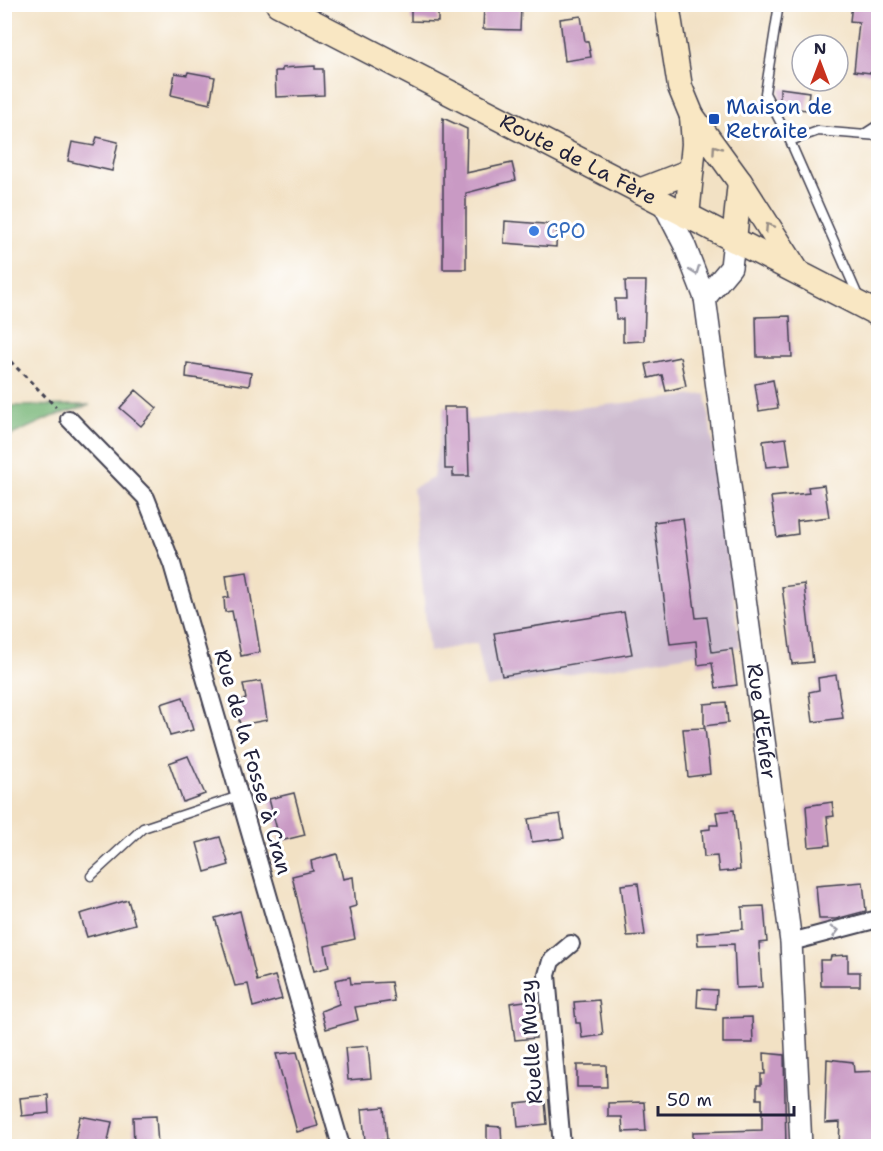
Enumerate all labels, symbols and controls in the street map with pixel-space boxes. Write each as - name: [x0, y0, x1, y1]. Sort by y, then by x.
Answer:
- north arrow: [790, 33, 850, 93]
- text: N: [814, 38, 826, 59]
- place label: Maison de Retraite: [726, 93, 832, 145]
- street label: Route de La Fère: [495, 107, 662, 211]
- marker: Maison de Retraite: [707, 112, 721, 126]
- one-way arrow: [712, 144, 723, 155]
- place label: CPO: [546, 217, 586, 245]
- one-way arrow: [765, 223, 776, 234]
- marker: CPO: [527, 224, 541, 238]
- one-way arrow: [687, 265, 700, 276]
- street label: Rue de la Fosse à Cran: [207, 646, 299, 878]
- street label: Rue d'Enfer: [740, 662, 783, 781]
- one-way arrow: [830, 925, 840, 938]
- street label: Ruelle Muzy: [513, 979, 549, 1105]
- scale bar: [658, 1079, 794, 1117]
- text: 50 m: [667, 1088, 712, 1112]

